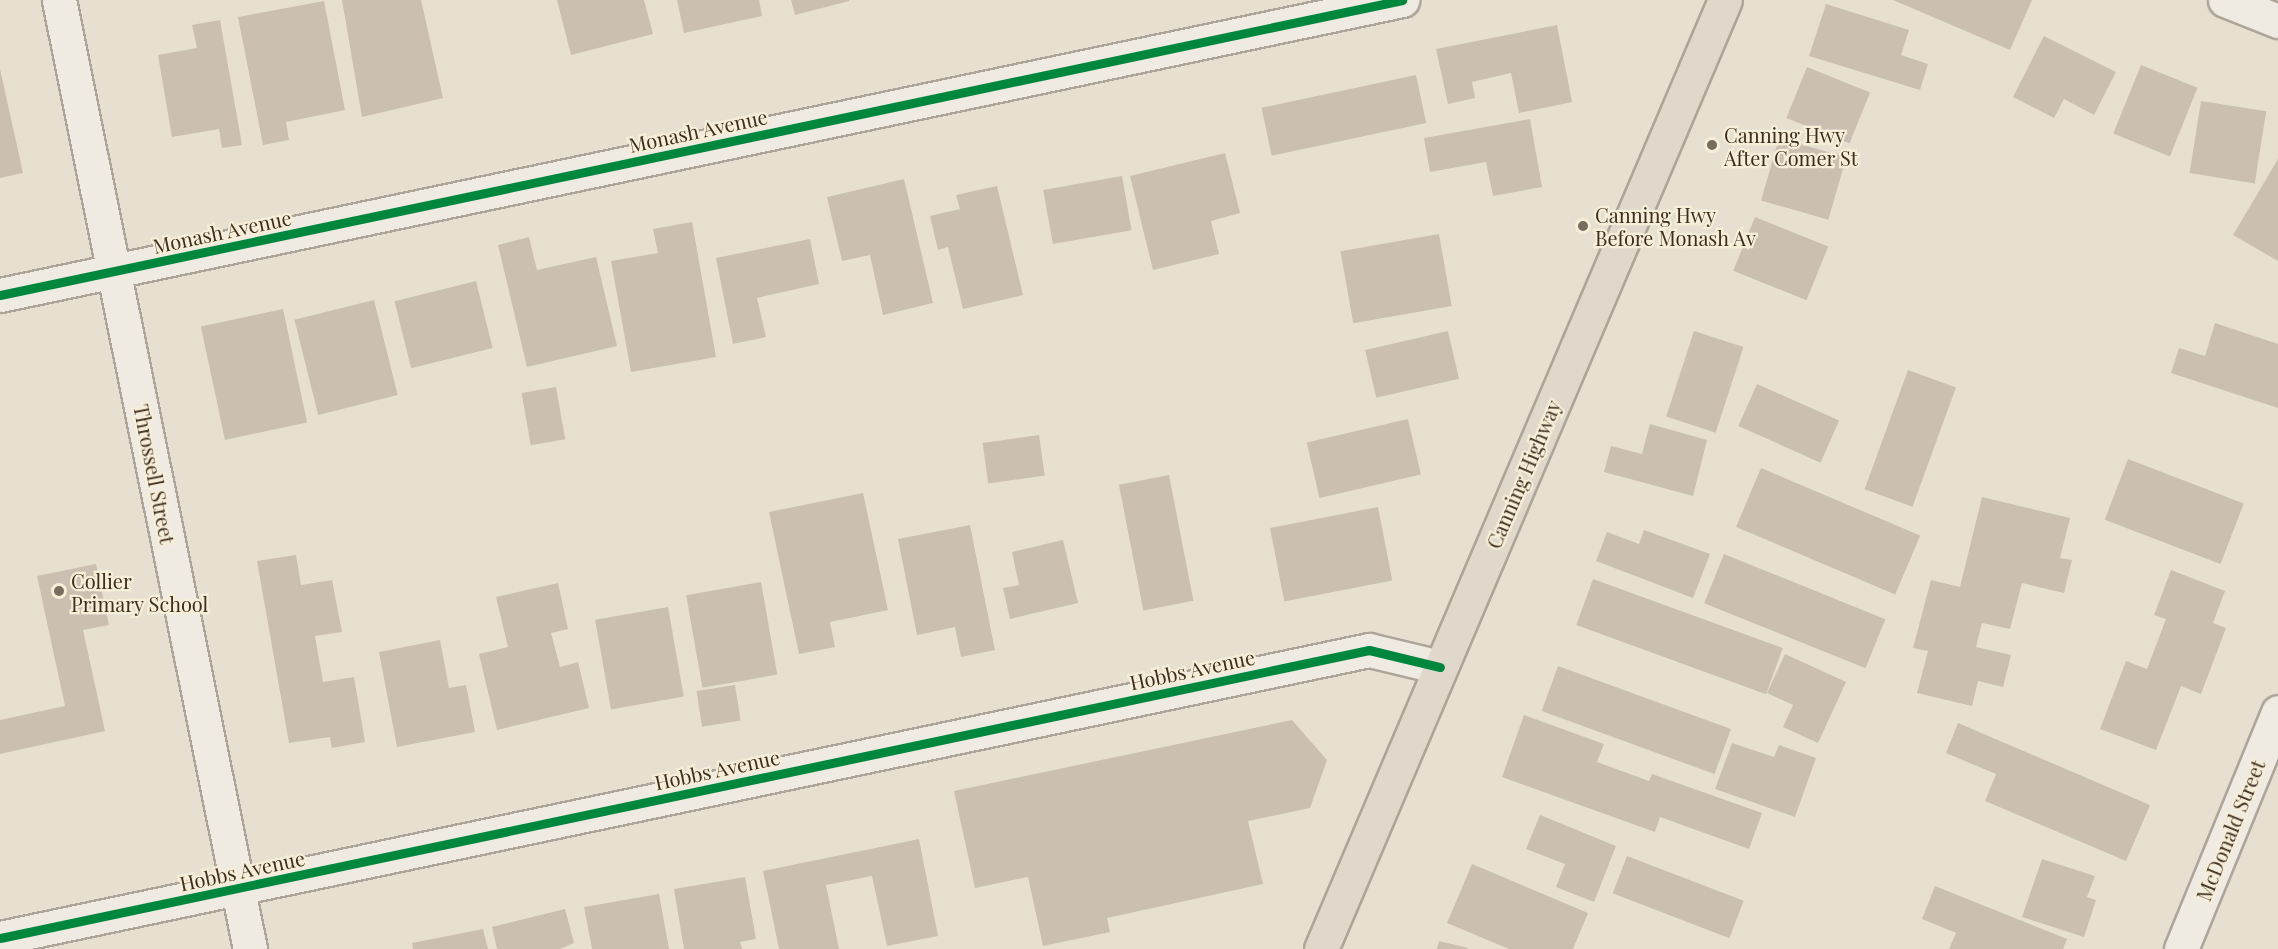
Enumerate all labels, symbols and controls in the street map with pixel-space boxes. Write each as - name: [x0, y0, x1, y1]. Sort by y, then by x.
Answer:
- street label: Monash Avenue: [626, 104, 770, 156]
- place label: Canning Hwy After Comer St: [1724, 122, 1859, 169]
- marker: Canning Hwy After Comer St: [1705, 138, 1719, 152]
- place label: Canning Hwy Before Monash Av: [1595, 202, 1756, 249]
- street label: Monash Avenue: [150, 205, 294, 257]
- marker: Canning Hwy Before Monash Av: [1576, 219, 1590, 233]
- street label: Canning Highway: [1481, 396, 1565, 552]
- street label: Throssell Street: [130, 402, 180, 546]
- place label: Collier Primary School: [71, 568, 209, 615]
- marker: Collier Primary School: [52, 584, 66, 598]
- street label: Hobbs Avenue: [1127, 644, 1257, 694]
- street label: Hobbs Avenue: [652, 744, 782, 794]
- street label: McDonald Street: [2191, 756, 2269, 904]
- street label: Hobbs Avenue: [177, 845, 307, 895]

